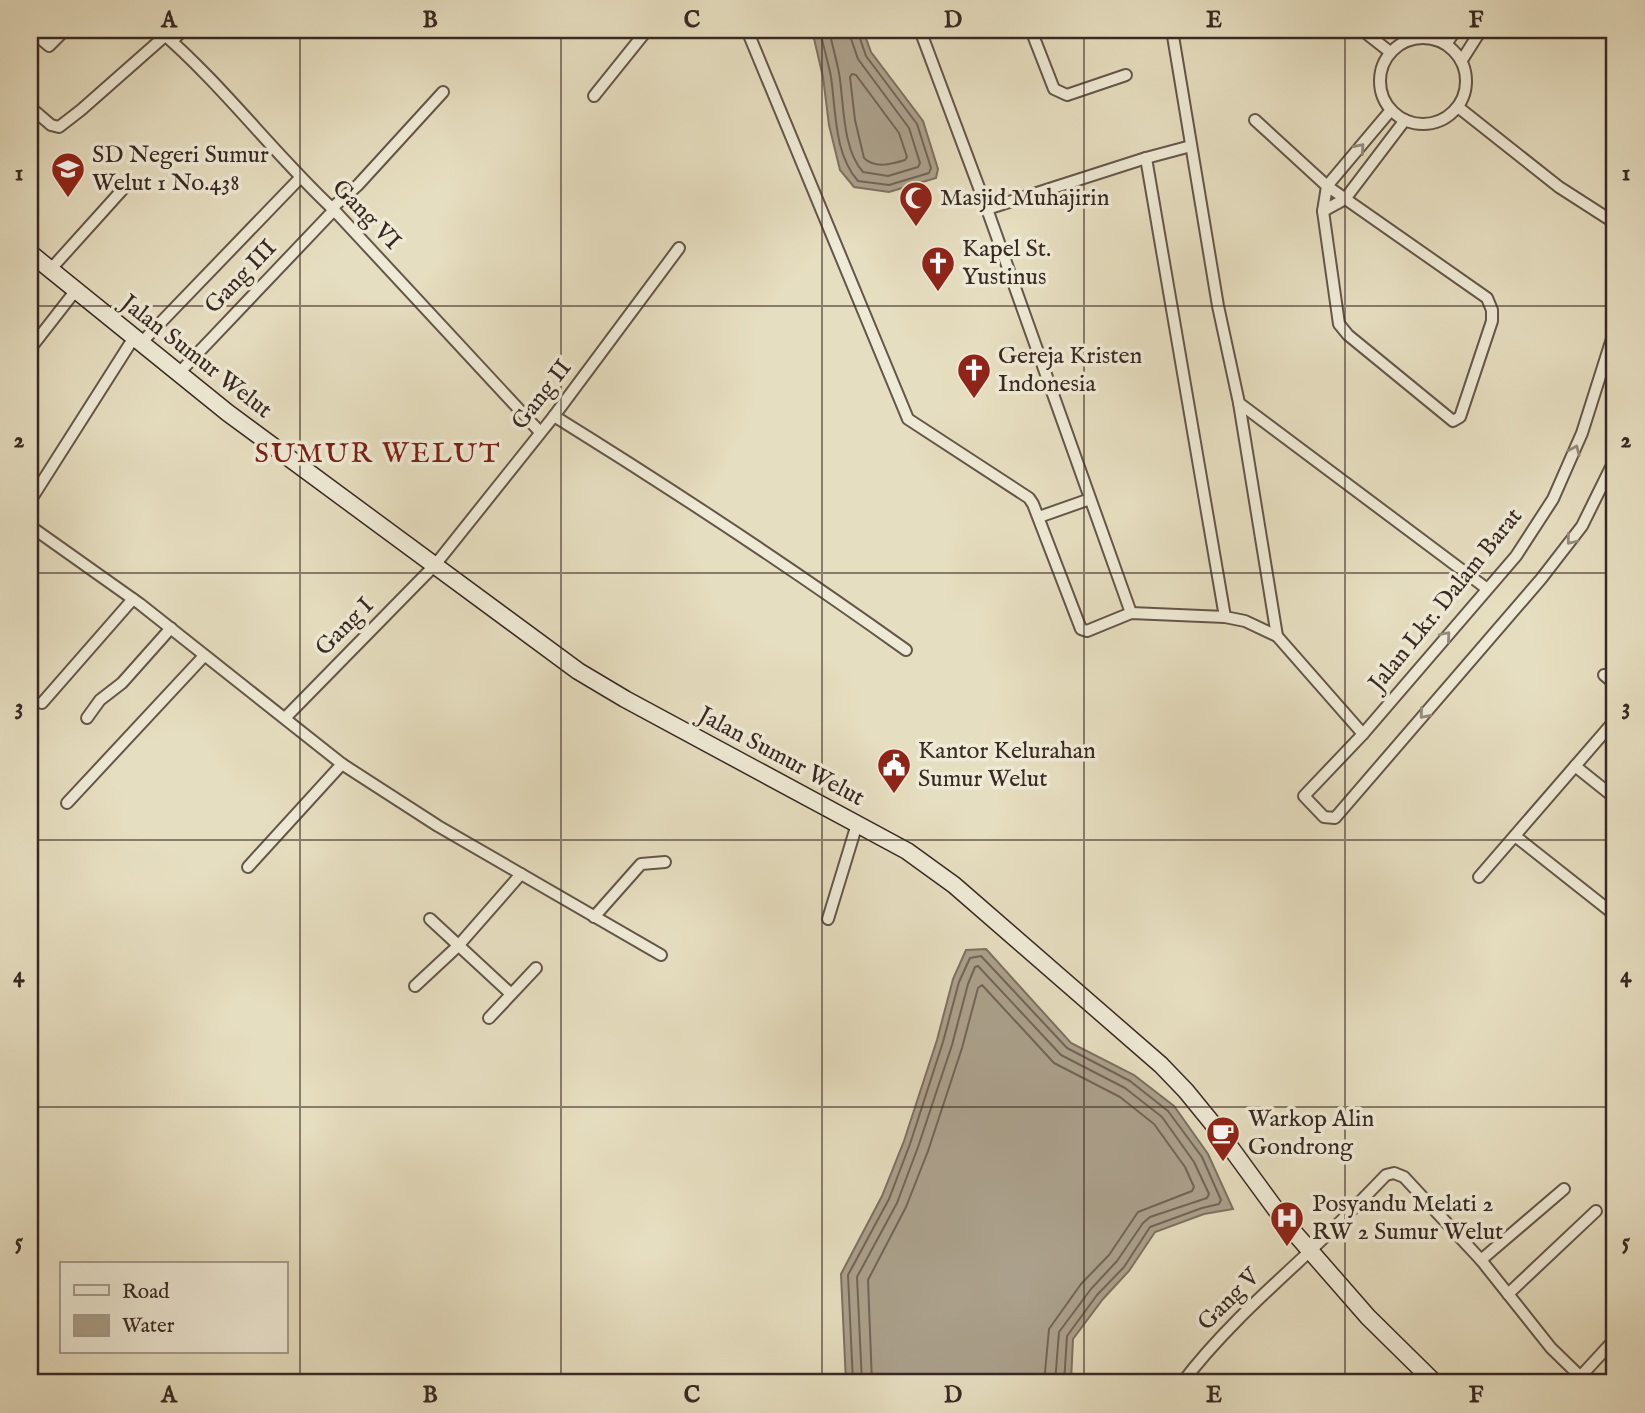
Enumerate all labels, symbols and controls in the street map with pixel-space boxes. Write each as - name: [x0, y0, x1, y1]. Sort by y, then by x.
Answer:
- text: A: [160, 6, 178, 35]
- text: B: [422, 6, 438, 35]
- text: C: [684, 6, 701, 35]
- text: D: [944, 6, 962, 35]
- text: E: [1206, 6, 1222, 35]
- text: F: [1469, 6, 1484, 35]
- place label: SD Negeri Sumur Welut 1 No.438: [92, 140, 269, 199]
- one-way arrow: [1351, 144, 1364, 157]
- school or university icon: SD Negeri Sumur Welut 1 No.438: [49, 150, 87, 199]
- text: 1: [15, 159, 23, 188]
- text: 1: [1622, 159, 1630, 188]
- street label: Gang VI: [325, 173, 407, 257]
- mosque icon: Masjid Muhajirin: [897, 179, 935, 228]
- place label: Masjid Muhajirin: [940, 183, 1110, 214]
- street label: Gang III: [198, 233, 284, 321]
- place label: Kapel St. Yustinus: [962, 234, 1051, 293]
- church icon: Kapel St. Yustinus: [919, 244, 957, 293]
- street label: Jalan Sumur Welut: [112, 286, 278, 426]
- place label: Gereja Kristen Indonesia: [998, 341, 1143, 400]
- church icon: Gereja Kristen Indonesia: [955, 351, 993, 400]
- street label: Gang II: [505, 353, 579, 437]
- text: 2: [14, 426, 25, 455]
- text: 2: [1621, 426, 1632, 455]
- district label: SUMUR WELUT: [255, 437, 501, 472]
- one-way arrow: [1566, 445, 1580, 457]
- street label: Jalan Lkr. Dalam Barat: [1361, 502, 1530, 700]
- one-way arrow: [1567, 532, 1580, 545]
- street label: Gang I: [309, 591, 381, 663]
- one-way arrow: [1438, 631, 1450, 644]
- text: 3: [15, 693, 23, 722]
- text: 3: [1622, 693, 1630, 722]
- street label: Jalan Sumur Welut: [690, 699, 869, 814]
- one-way arrow: [1420, 706, 1432, 719]
- place label: Kantor Kelurahan Sumur Welut: [918, 736, 1096, 795]
- public building icon: Kantor Kelurahan Sumur Welut: [875, 746, 913, 795]
- text: 4: [13, 961, 25, 990]
- text: 4: [1620, 961, 1632, 990]
- place label: Warkop Alin Gondrong: [1248, 1104, 1375, 1163]
- cafe icon: Warkop Alin Gondrong: [1204, 1114, 1242, 1163]
- place label: Posyandu Melati 2 RW 2 Sumur Welut: [1312, 1189, 1503, 1248]
- hospital icon: Posyandu Melati 2 RW 2 Sumur Welut: [1268, 1199, 1306, 1248]
- text: 5: [15, 1228, 24, 1257]
- text: 5: [1622, 1228, 1631, 1257]
- street label: Gang V: [1191, 1261, 1268, 1338]
- legend: [60, 1262, 287, 1354]
- text: Road: [122, 1279, 170, 1306]
- text: Water: [122, 1313, 175, 1340]
- text: A: [160, 1381, 178, 1410]
- text: B: [422, 1381, 438, 1410]
- text: C: [684, 1381, 701, 1410]
- text: D: [944, 1381, 962, 1410]
- text: E: [1206, 1381, 1222, 1410]
- text: F: [1469, 1381, 1484, 1410]

